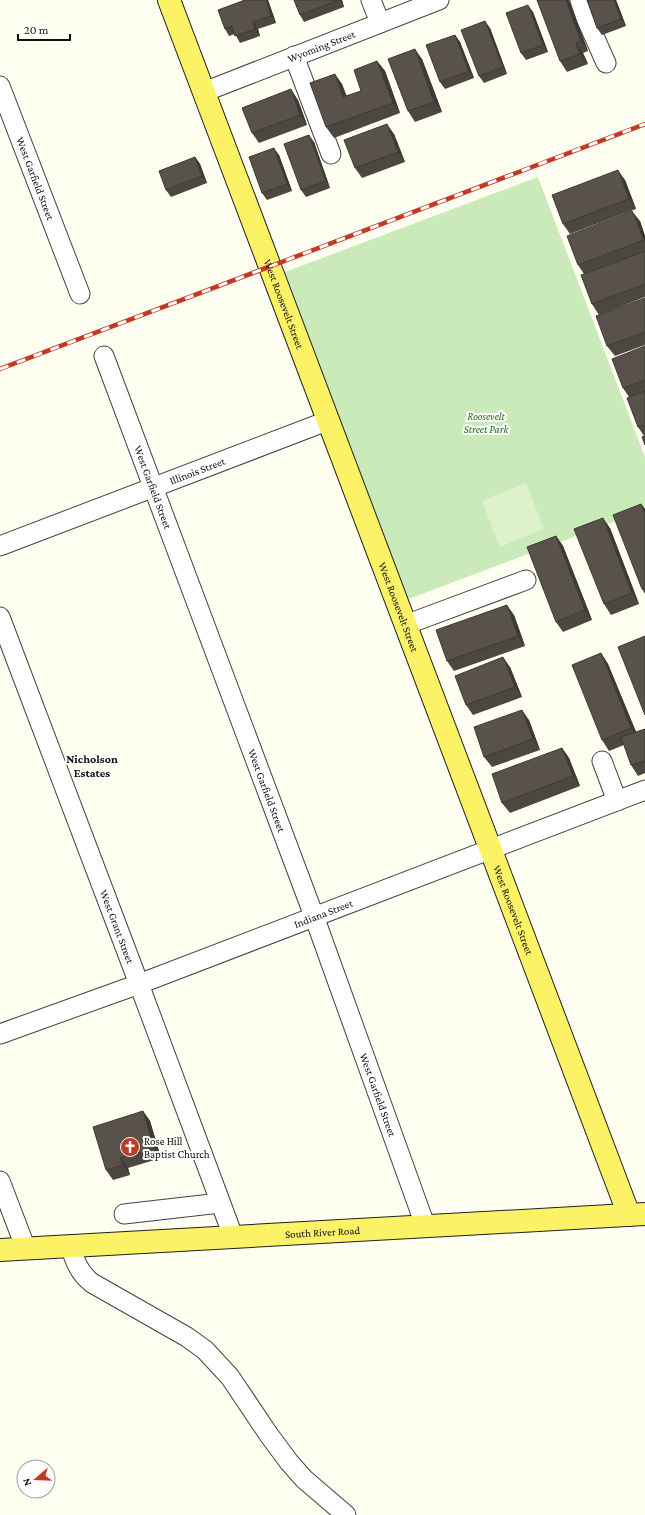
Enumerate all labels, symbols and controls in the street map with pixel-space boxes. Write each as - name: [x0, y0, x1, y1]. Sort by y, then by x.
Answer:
- scale bar: [18, 16, 70, 42]
- text: 20 m: [24, 23, 49, 37]
- street label: Wyoming Street: [286, 27, 357, 65]
- street label: West Garfield Street: [14, 135, 57, 222]
- street label: West Roosevelt Street: [262, 257, 307, 351]
- park label: Roosevelt Street Park: [464, 410, 510, 435]
- street label: West Garfield Street: [132, 444, 174, 531]
- street label: Illinois Street: [168, 454, 227, 487]
- street label: West Roosevelt Street: [376, 560, 421, 654]
- street label: West Garfield Street: [246, 747, 288, 834]
- district label: Nicholson Estates: [66, 752, 118, 780]
- street label: West Roosevelt Street: [491, 863, 536, 957]
- street label: West Grant Street: [98, 888, 137, 965]
- street label: Indiana Street: [292, 897, 355, 930]
- street label: West Garfield Street: [358, 1051, 399, 1138]
- place label: Rose Hill Baptist Church: [144, 1135, 210, 1161]
- church icon: Rose Hill Baptist Church: [119, 1136, 141, 1158]
- street label: South River Road: [285, 1224, 361, 1240]
- north arrow: [16, 1459, 56, 1499]
- text: N: [19, 1476, 33, 1488]

